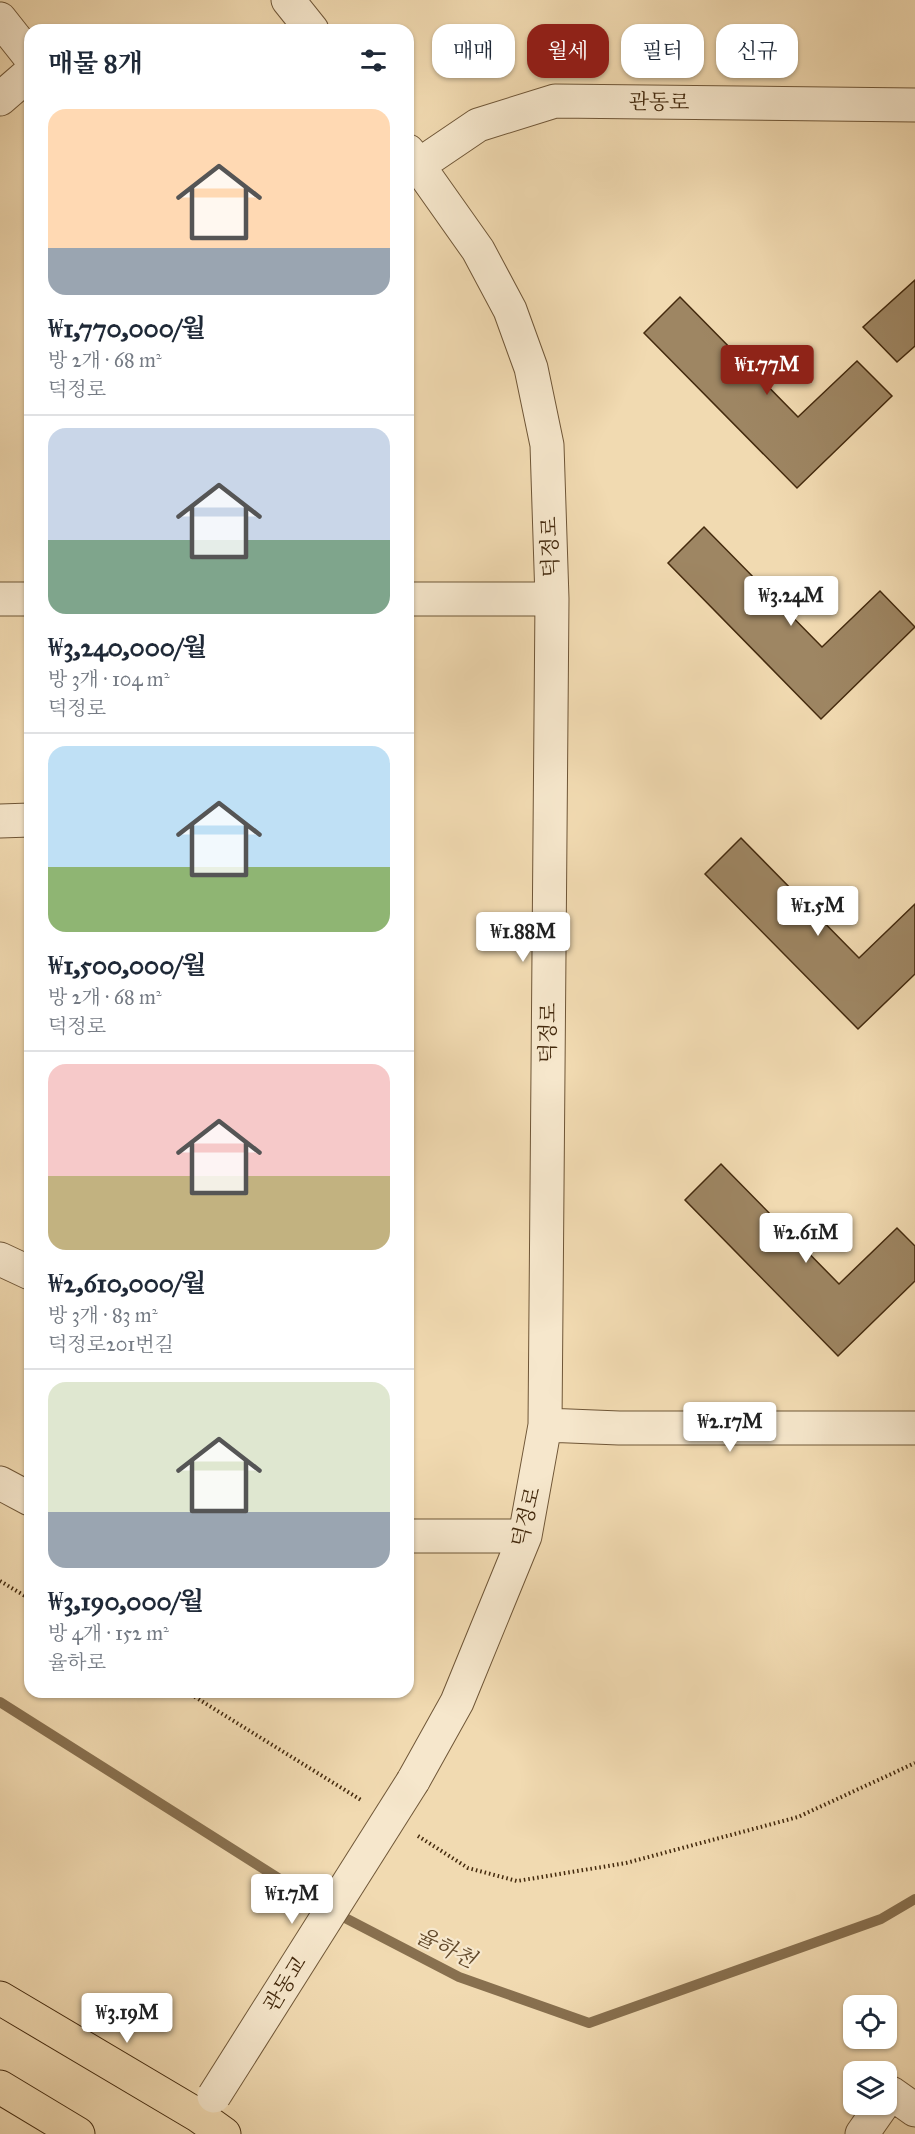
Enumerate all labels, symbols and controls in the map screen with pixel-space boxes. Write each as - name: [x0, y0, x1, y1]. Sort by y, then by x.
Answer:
- chip: 매매: [432, 24, 515, 78]
- chip: 월세: [527, 24, 609, 78]
- chip: 필터: [621, 24, 704, 78]
- chip: 신규: [716, 24, 798, 78]
- icon: filters: [357, 44, 390, 77]
- text: 매물 8개: [48, 47, 143, 79]
- street label: 관동로: [628, 88, 690, 116]
- icon: home: [165, 148, 273, 256]
- text: ₩1,770,000/월: [48, 312, 206, 344]
- pin: ₩1.77M: [718, 345, 816, 396]
- text: 방 2개 · 68 m²: [48, 348, 162, 372]
- text: ₩1.77M: [735, 352, 799, 376]
- text: 덕정로: [48, 377, 106, 401]
- icon: home: [165, 467, 273, 575]
- street label: 덕정로: [536, 516, 564, 578]
- pin: ₩3.24M: [742, 576, 840, 627]
- text: ₩3.24M: [758, 583, 824, 607]
- text: ₩3,240,000/월: [48, 631, 207, 663]
- text: 방 3개 · 104 m²: [48, 667, 169, 691]
- text: 덕정로: [48, 696, 106, 720]
- icon: home: [165, 785, 273, 893]
- pin: ₩1.5M: [776, 886, 860, 937]
- text: ₩1.5M: [791, 893, 845, 917]
- pin: ₩1.88M: [474, 912, 572, 963]
- text: ₩1.88M: [490, 919, 556, 943]
- text: ₩1,500,000/월: [48, 949, 206, 981]
- text: 방 2개 · 68 m²: [48, 985, 162, 1009]
- street label: 덕정로: [534, 1002, 562, 1064]
- text: 덕정로: [48, 1014, 106, 1038]
- icon: home: [165, 1103, 273, 1211]
- pin: ₩2.61M: [757, 1213, 855, 1264]
- text: ₩2.61M: [774, 1220, 838, 1244]
- text: ₩2,610,000/월: [48, 1267, 206, 1299]
- text: 방 3개 · 83 m²: [48, 1303, 157, 1327]
- text: 덕정로201번길: [48, 1332, 174, 1356]
- pin: ₩2.17M: [681, 1402, 779, 1453]
- text: ₩2.17M: [697, 1409, 763, 1433]
- icon: home: [165, 1421, 273, 1529]
- street label: 덕정로: [506, 1484, 546, 1550]
- text: ₩3,190,000/월: [48, 1585, 204, 1617]
- text: 방 4개 · 152 m²: [48, 1621, 169, 1645]
- text: 율하로: [48, 1650, 106, 1674]
- pin: ₩1.7M: [250, 1874, 334, 1925]
- text: ₩1.7M: [265, 1881, 319, 1905]
- water label: 율하천: [411, 1921, 482, 1974]
- street label: 관동교: [258, 1951, 312, 2017]
- pin: ₩3.19M: [78, 1993, 176, 2044]
- map controls: [843, 1995, 897, 2115]
- button: locate: [843, 1995, 897, 2049]
- text: ₩3.19M: [95, 2000, 159, 2024]
- button: layers: [843, 2061, 897, 2115]

